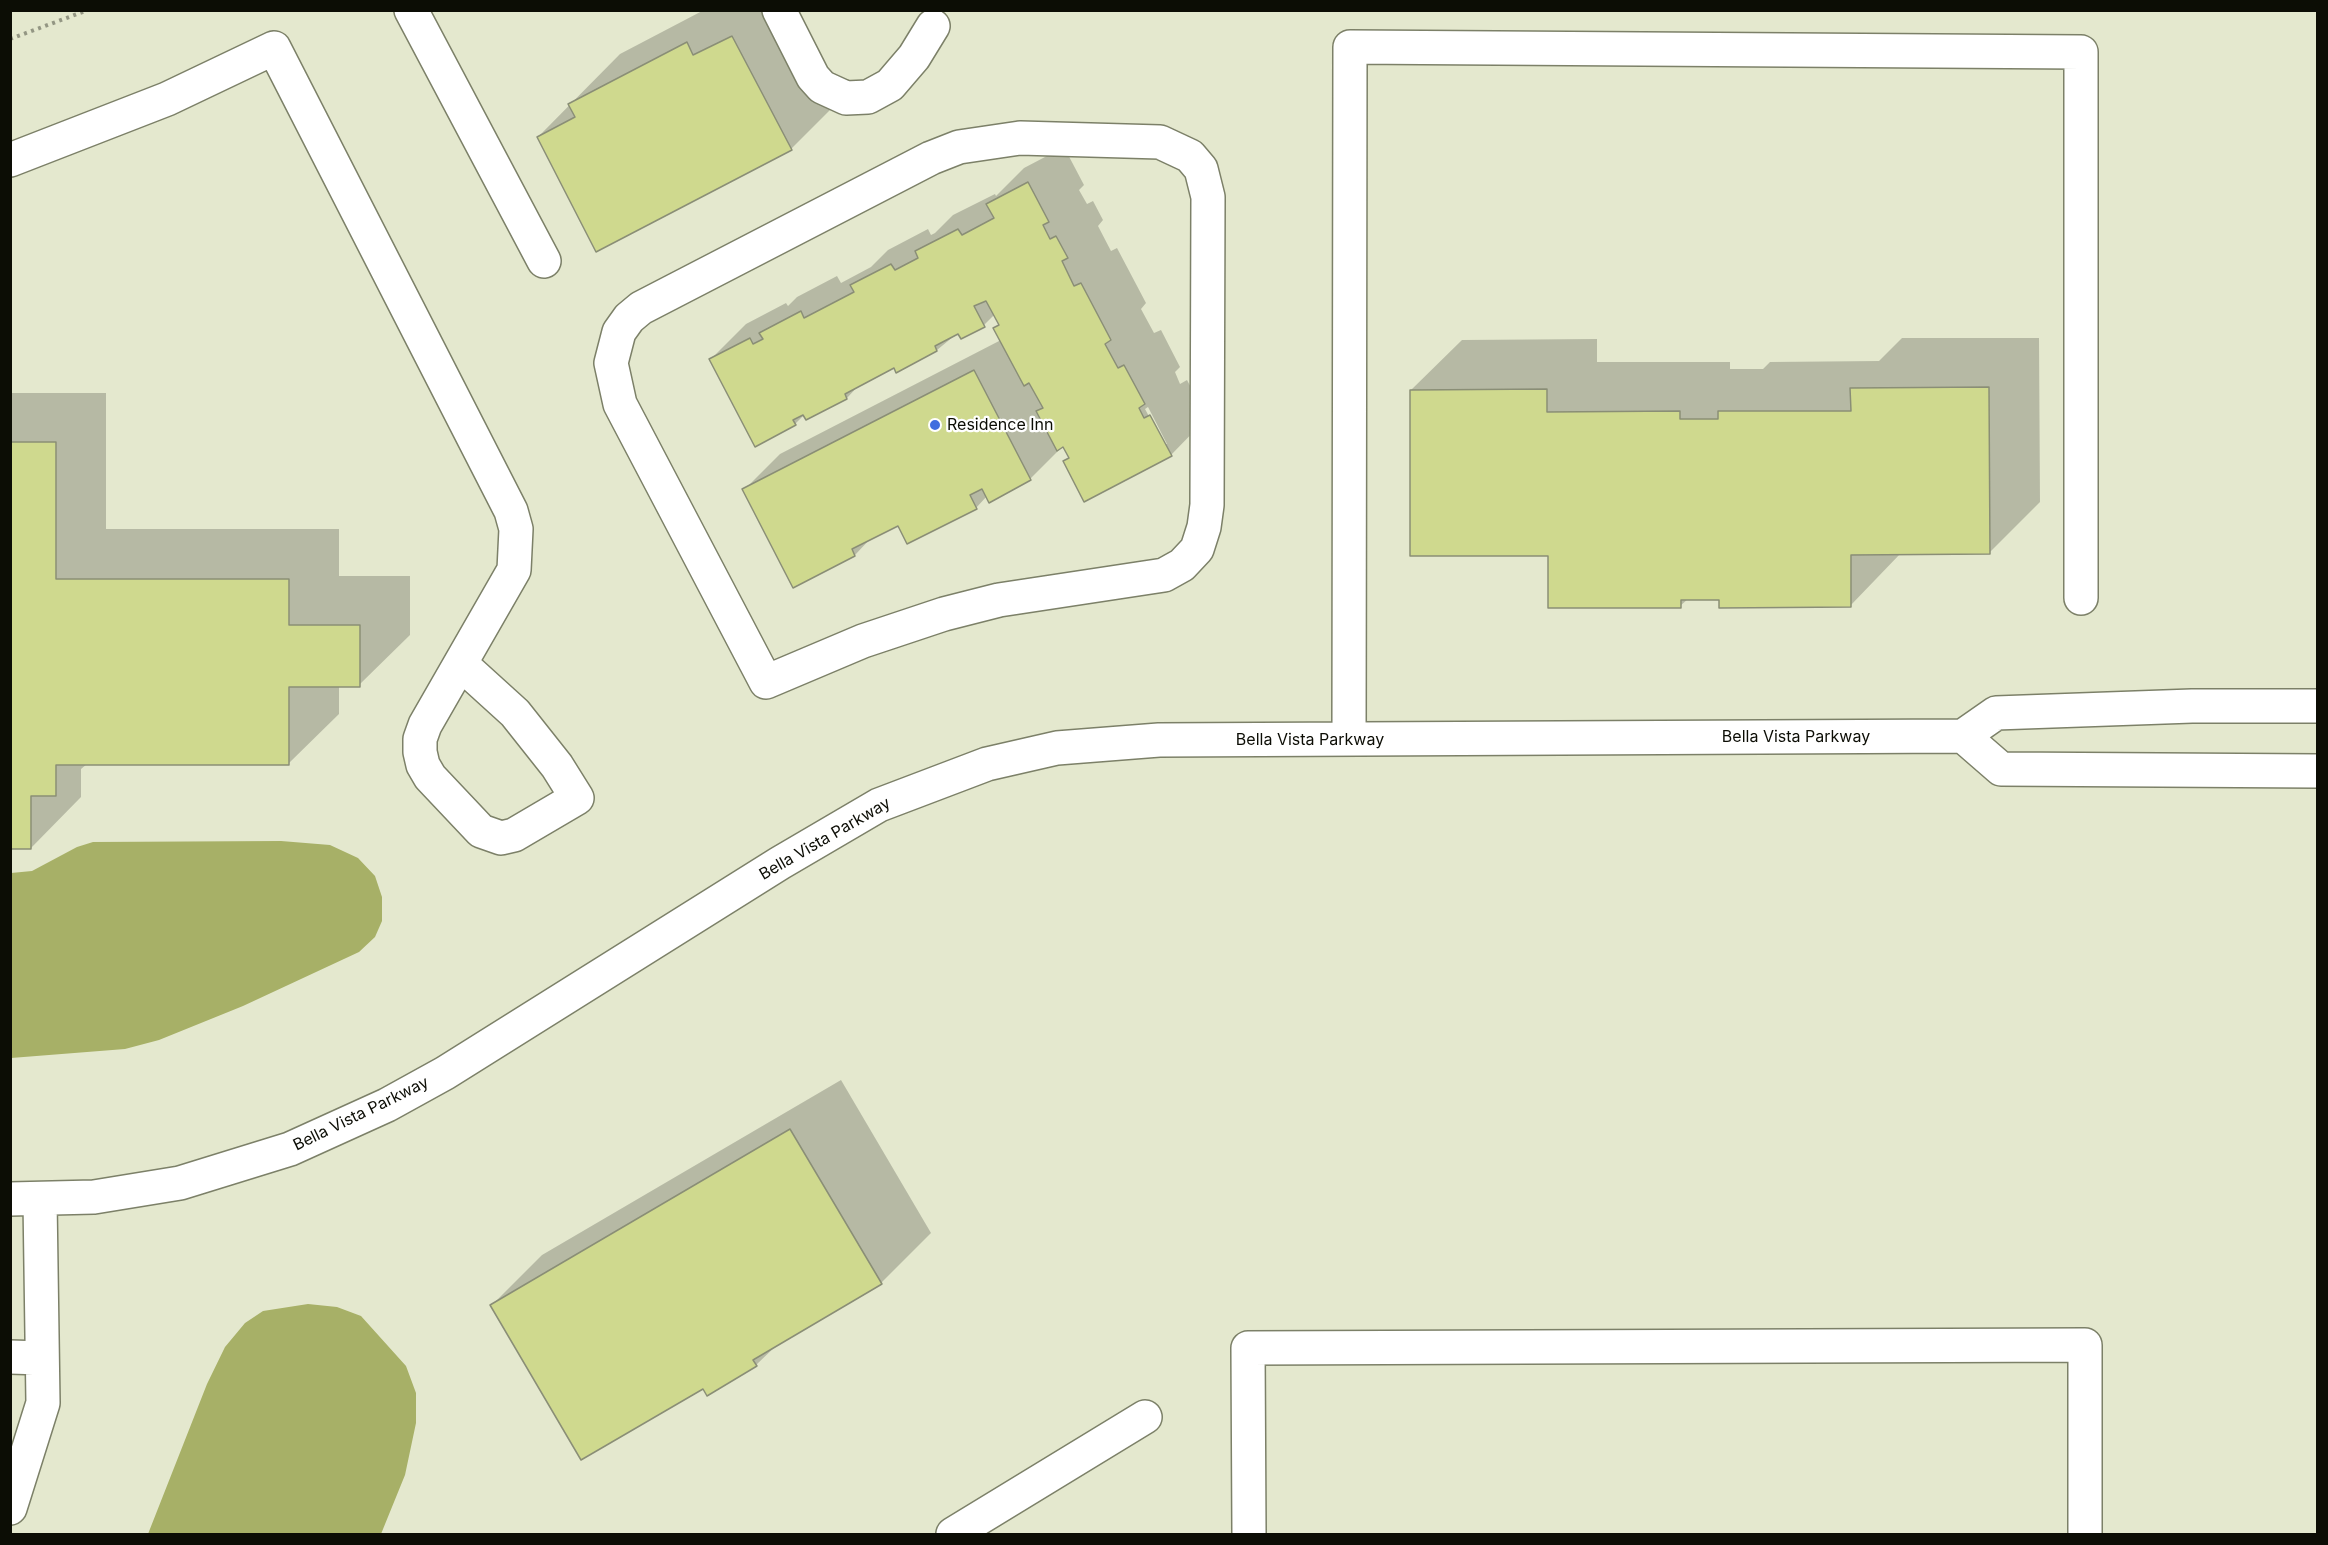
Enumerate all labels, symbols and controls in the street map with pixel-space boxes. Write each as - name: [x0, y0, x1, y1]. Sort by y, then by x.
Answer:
- place label: Residence Inn: [947, 415, 1053, 435]
- marker: Residence Inn: [928, 418, 942, 432]
- street label: Bella Vista Parkway: [1722, 727, 1870, 747]
- street label: Bella Vista Parkway: [1236, 730, 1384, 750]
- street label: Bella Vista Parkway: [756, 794, 894, 884]
- street label: Bella Vista Parkway: [290, 1073, 432, 1155]

